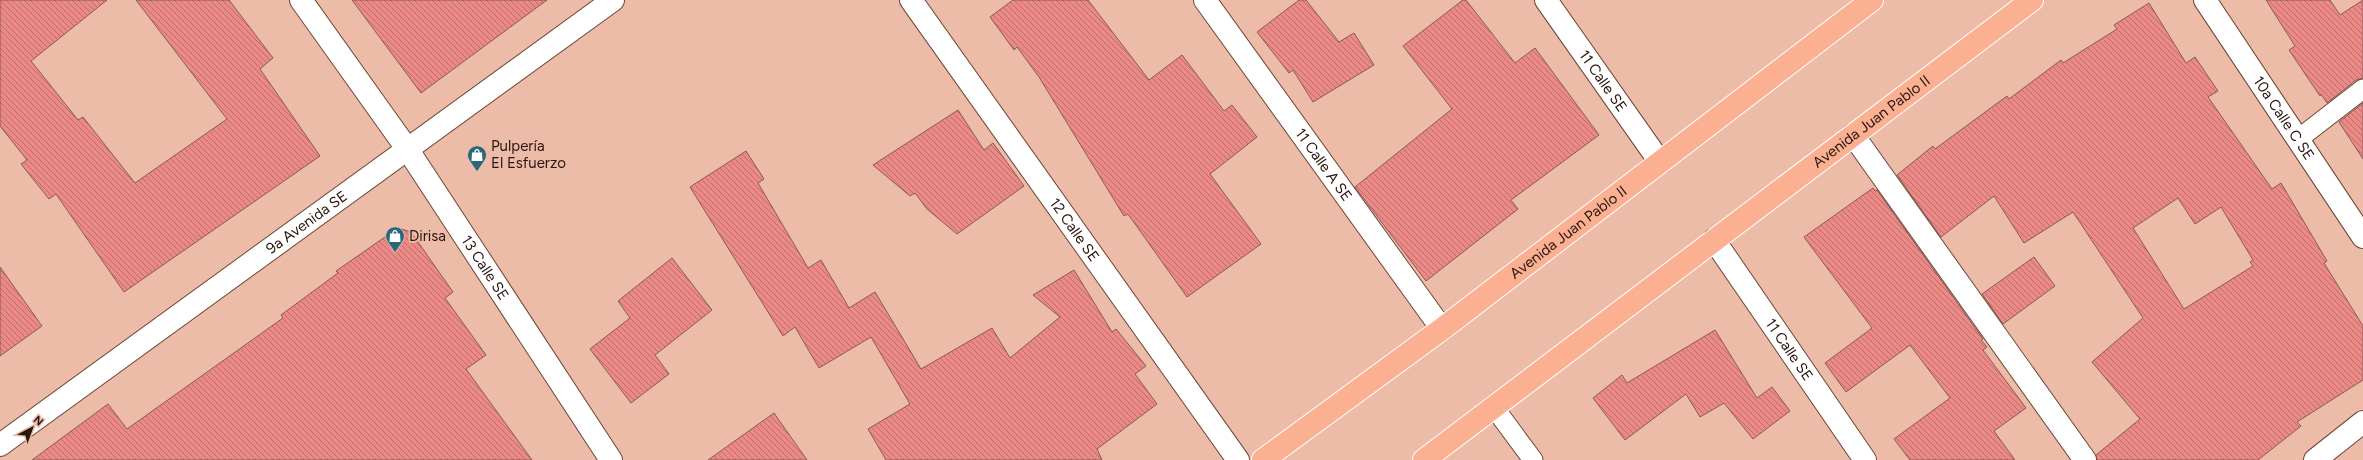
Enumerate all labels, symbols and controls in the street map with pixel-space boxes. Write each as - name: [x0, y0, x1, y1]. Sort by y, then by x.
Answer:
- street label: 11 Calle SE: [1575, 47, 1631, 115]
- street label: Avenida Juan Pablo II: [1809, 71, 1934, 172]
- street label: 10a Calle C SE: [2249, 73, 2318, 163]
- street label: 11 Calle A SE: [1291, 125, 1356, 205]
- place label: Pulpería El Esfuerzo: [491, 137, 566, 172]
- shop icon: Pulpería El Esfuerzo: [466, 144, 488, 172]
- street label: Avenida Juan Pablo II: [1506, 182, 1631, 283]
- street label: 9a Avenida SE: [263, 187, 351, 258]
- street label: 12 Calle SE: [1046, 195, 1103, 265]
- shop icon: Dirisa: [384, 225, 406, 253]
- place label: Dirisa: [409, 227, 446, 245]
- street label: 13 Calle SE: [458, 232, 513, 303]
- street label: 11 Calle SE: [1762, 315, 1817, 384]
- north arrow: [12, 408, 52, 448]
- text: N: [31, 413, 46, 429]

